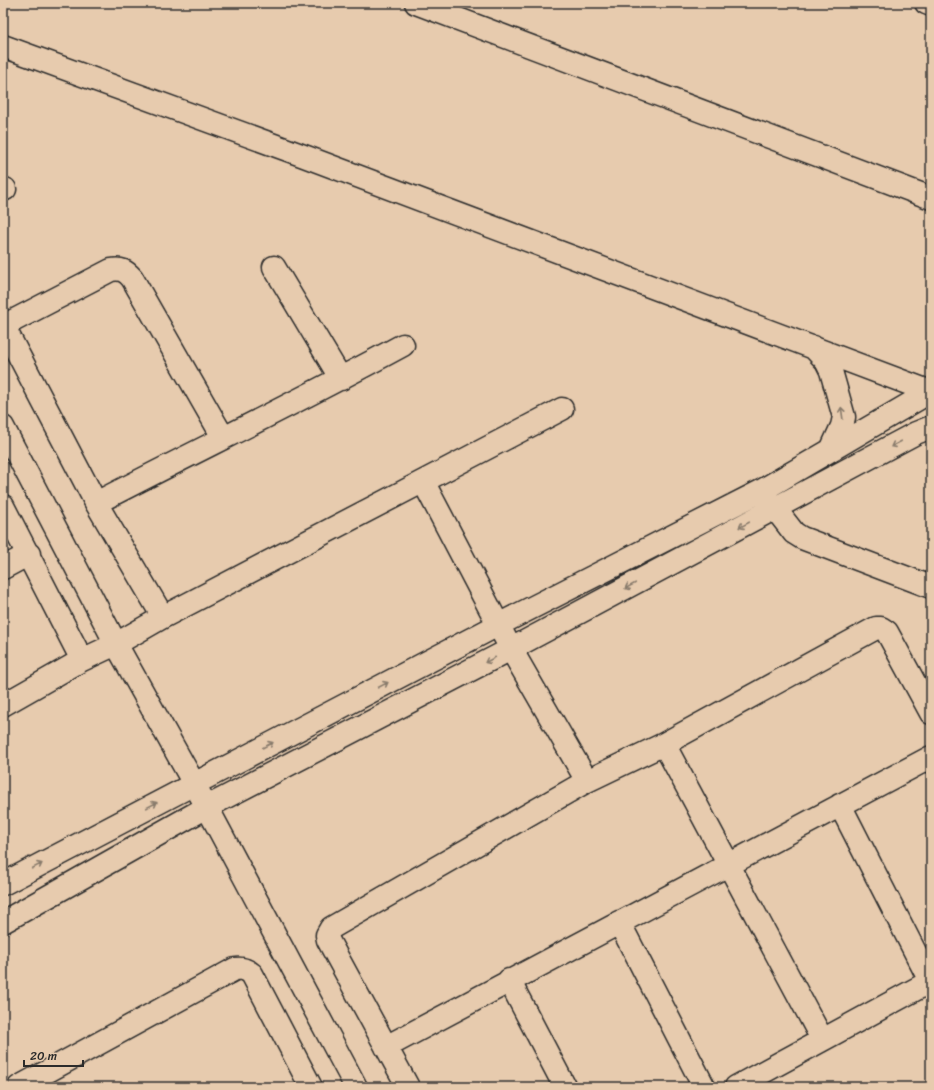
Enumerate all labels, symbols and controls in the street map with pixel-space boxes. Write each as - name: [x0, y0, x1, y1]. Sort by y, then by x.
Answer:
- one-way arrow: [838, 407, 846, 420]
- one-way arrow: [890, 440, 902, 448]
- one-way arrow: [739, 522, 751, 529]
- one-way arrow: [624, 583, 636, 590]
- one-way arrow: [484, 657, 496, 664]
- one-way arrow: [377, 681, 389, 688]
- one-way arrow: [261, 741, 273, 748]
- one-way arrow: [146, 801, 158, 809]
- one-way arrow: [31, 862, 43, 869]
- scale bar: [24, 1042, 83, 1068]
- text: 20 m: [30, 1045, 57, 1067]

